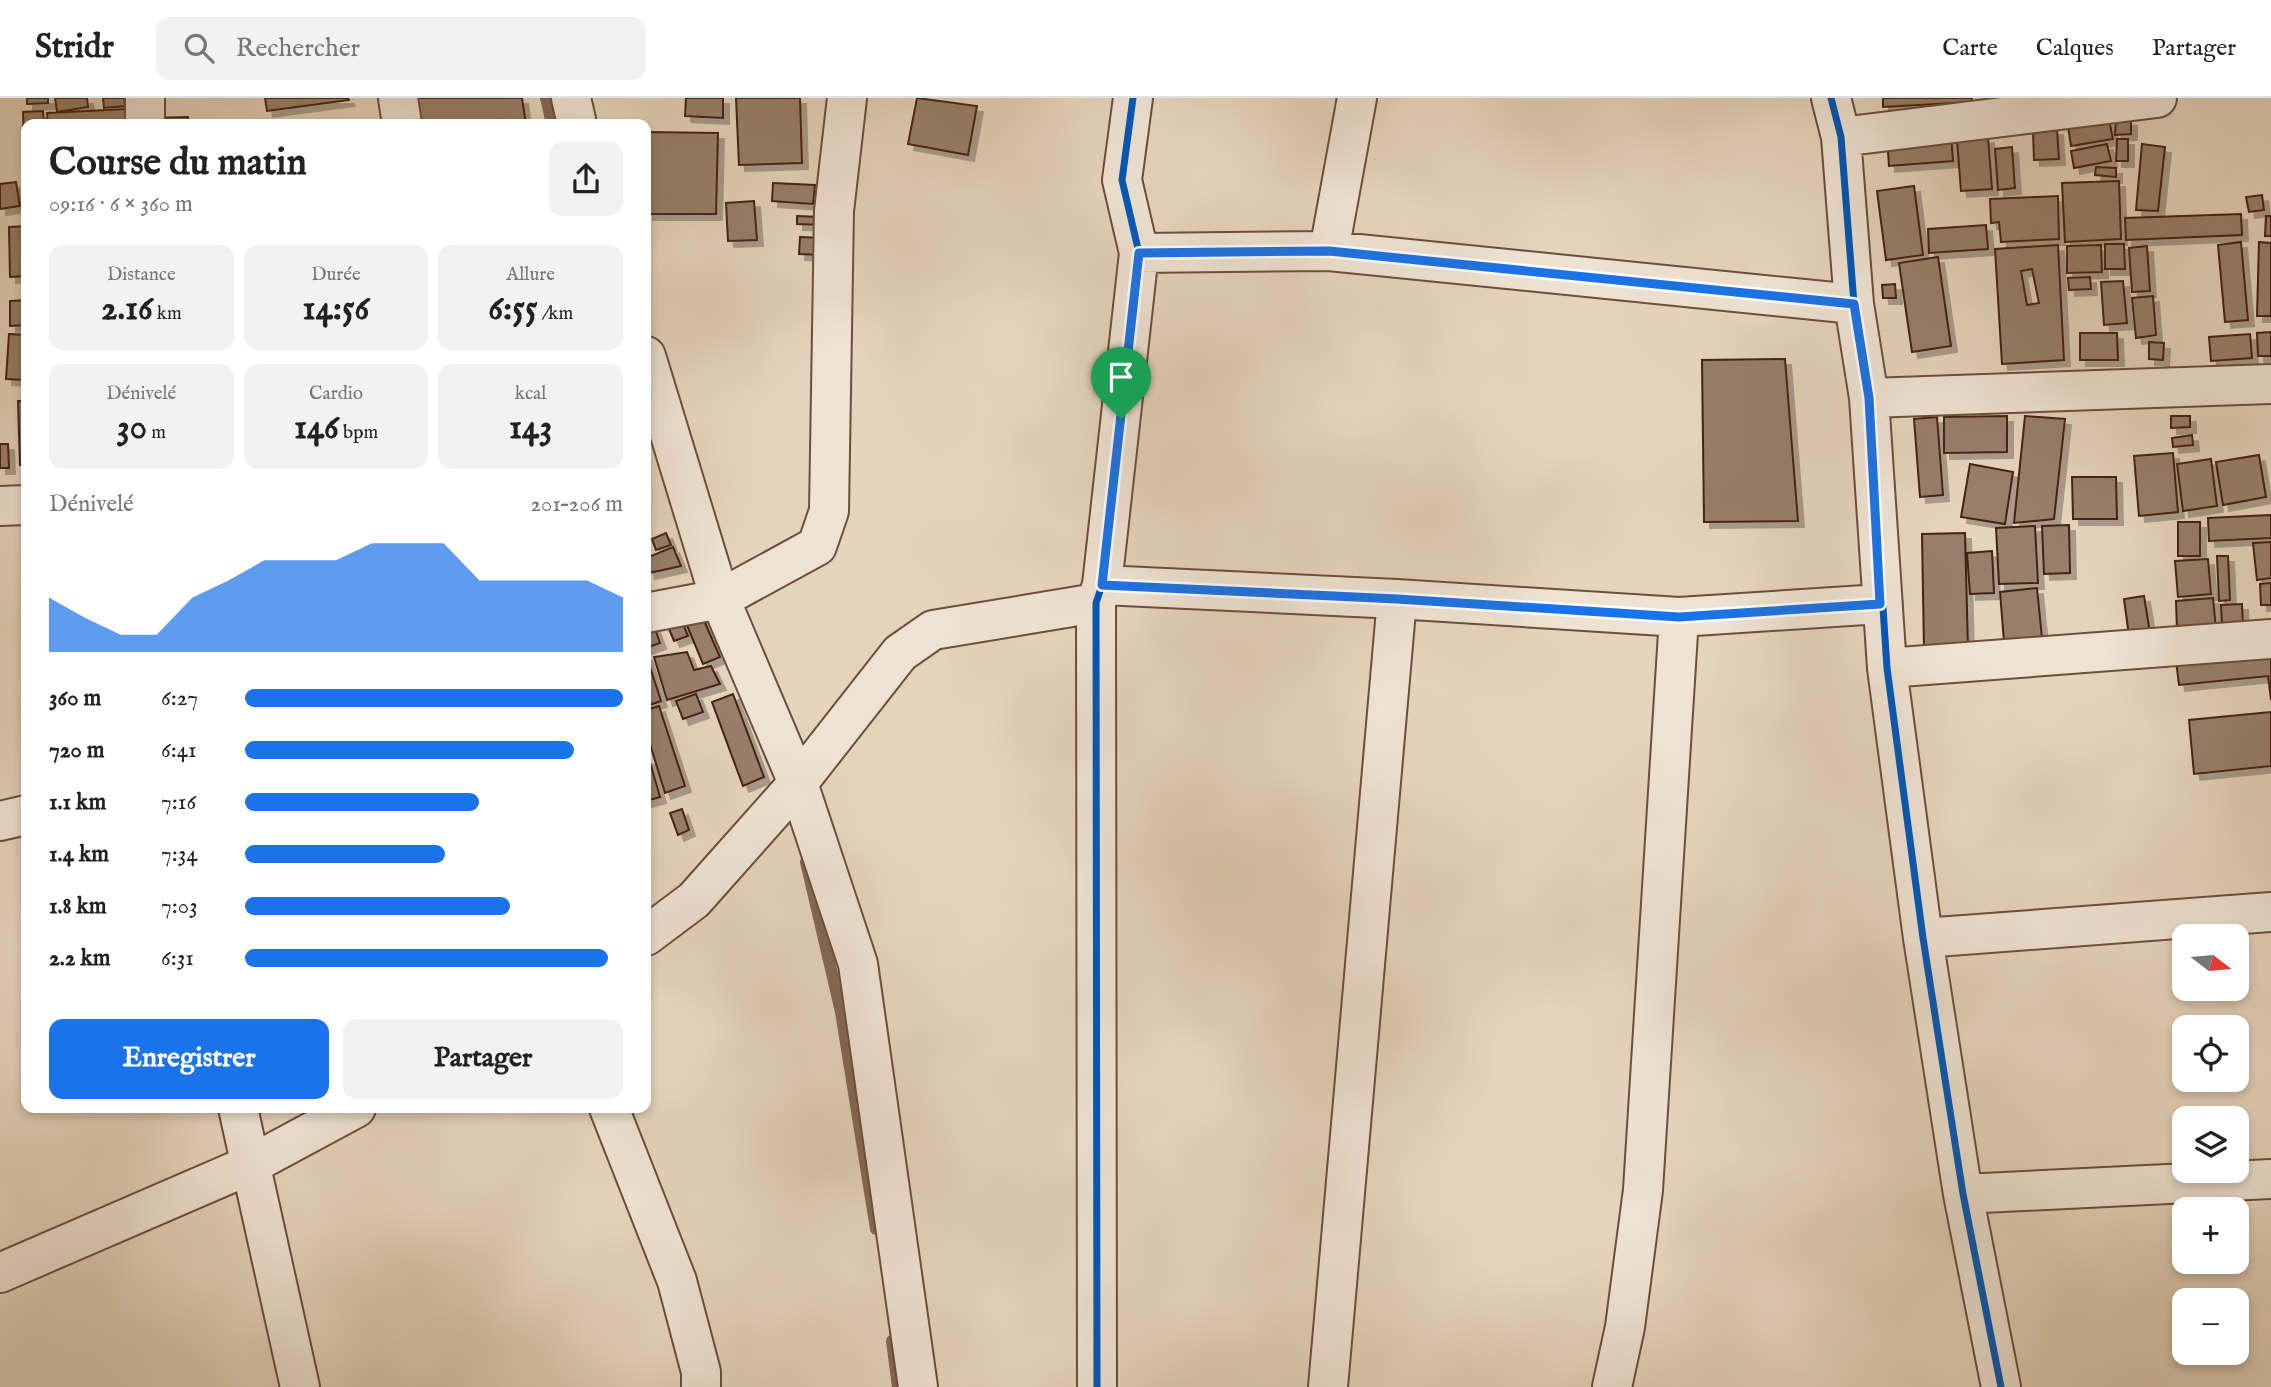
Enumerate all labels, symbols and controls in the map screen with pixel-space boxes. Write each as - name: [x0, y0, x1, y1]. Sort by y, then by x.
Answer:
- search box: [156, 17, 646, 80]
- text: Stridr: [35, 27, 114, 69]
- icon: search: [180, 29, 218, 67]
- text: Rechercher: [236, 32, 360, 65]
- text: Carte: [1942, 33, 1998, 64]
- text: Calques: [2036, 33, 2114, 64]
- text: Partager: [2152, 33, 2236, 64]
- text: Course du matin: [49, 140, 307, 188]
- button: share: [549, 142, 623, 216]
- text: 09:16 · 6 × 360 m: [49, 190, 193, 219]
- text: Distance: [107, 263, 176, 287]
- text: Durée: [311, 263, 361, 287]
- text: Allure: [506, 263, 555, 287]
- text: 2.16: [101, 287, 153, 332]
- text: 14:56: [303, 287, 369, 332]
- text: 6:55: [488, 287, 538, 332]
- text: km: [153, 302, 182, 326]
- text: /km: [538, 302, 573, 326]
- pin: [1091, 347, 1151, 419]
- icon: arrive: [1102, 358, 1140, 396]
- text: Dénivelé: [106, 382, 176, 406]
- text: Cardio: [309, 382, 363, 406]
- text: kcal: [515, 382, 547, 406]
- text: 30: [117, 406, 147, 451]
- text: 146: [294, 406, 339, 451]
- text: 143: [509, 406, 552, 451]
- text: m: [147, 421, 166, 445]
- text: bpm: [339, 421, 378, 445]
- text: Dénivelé: [49, 490, 134, 519]
- text: 201–206 m: [530, 490, 623, 519]
- text: 360 m: [49, 684, 101, 713]
- text: 6:27: [161, 684, 198, 713]
- text: 720 m: [49, 736, 105, 765]
- text: 6:41: [161, 736, 197, 765]
- text: 1.1 km: [49, 788, 106, 817]
- text: 7:16: [161, 788, 196, 817]
- text: 1.4 km: [49, 840, 109, 869]
- text: 7:34: [161, 840, 198, 869]
- text: 1.8 km: [49, 892, 107, 921]
- text: 7:03: [161, 892, 198, 921]
- north arrow: [2172, 924, 2249, 1001]
- map controls: [2172, 924, 2249, 1365]
- text: 2.2 km: [49, 944, 111, 973]
- text: 6:31: [161, 944, 194, 973]
- button: locate: [2172, 1015, 2249, 1092]
- button: Enregistrer: [49, 1019, 329, 1099]
- button: Partager: [343, 1019, 623, 1099]
- button: layers: [2172, 1106, 2249, 1183]
- button: +: [2172, 1197, 2249, 1274]
- button: −: [2172, 1288, 2249, 1365]

